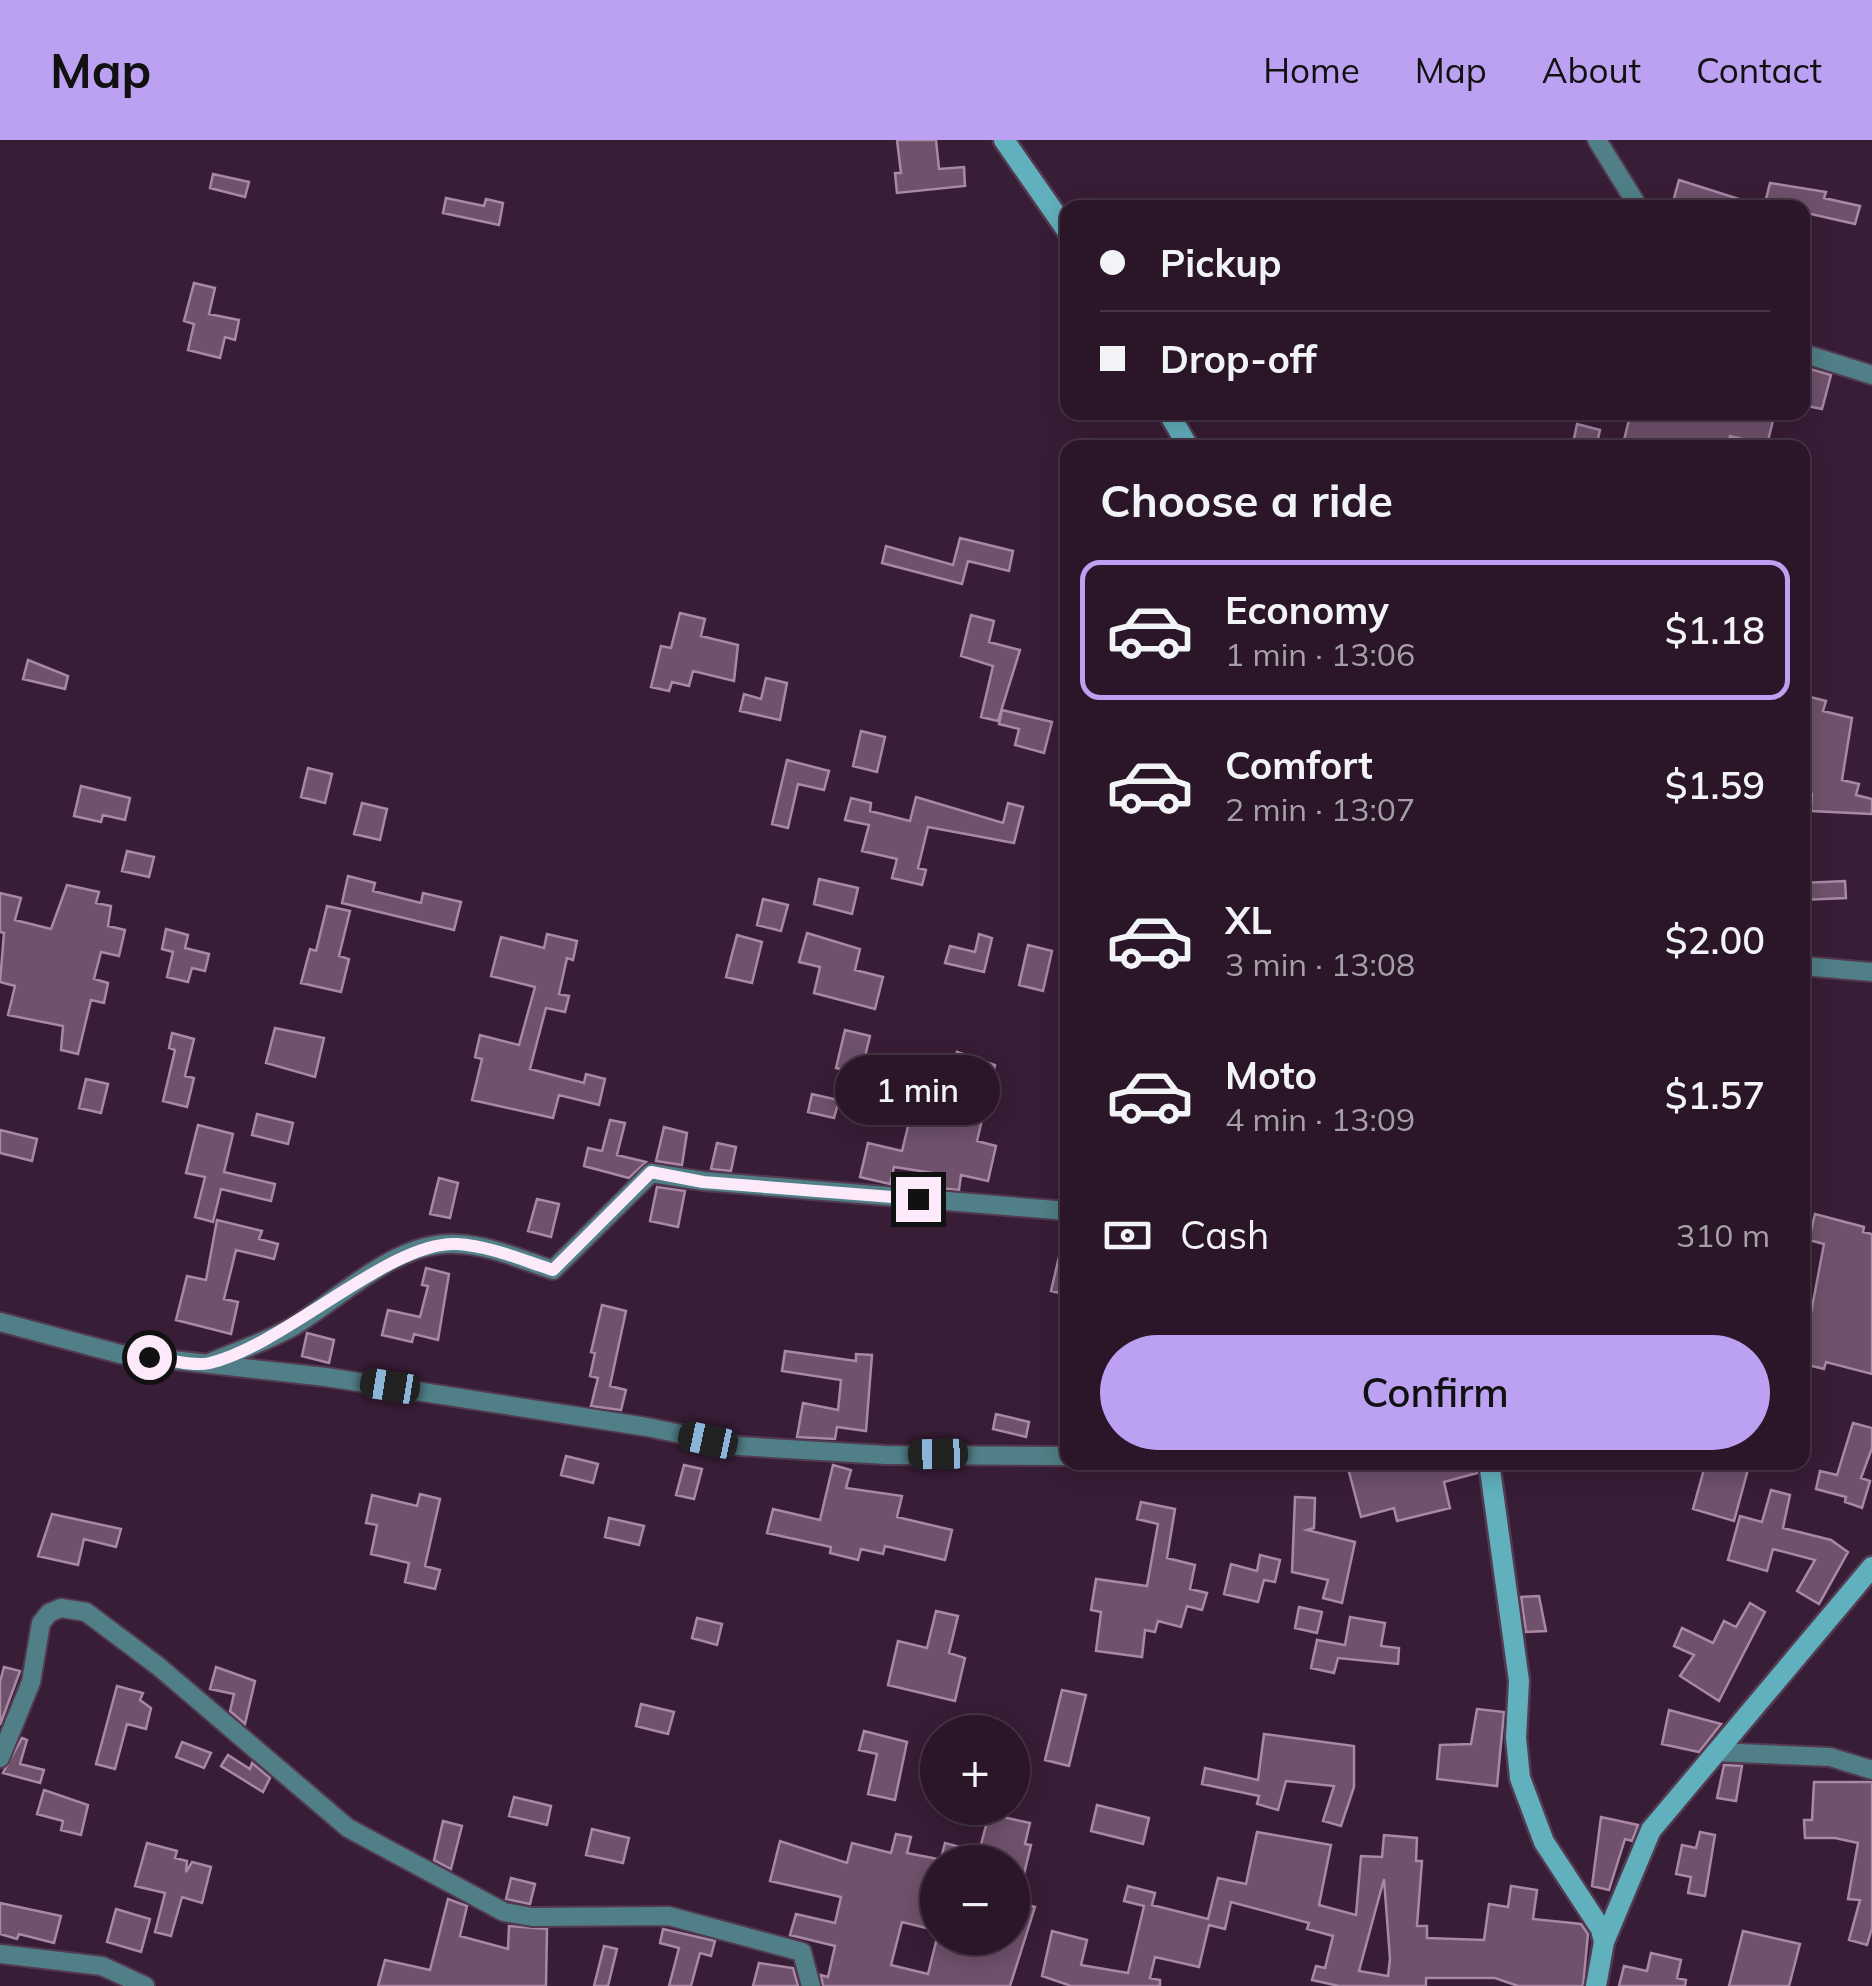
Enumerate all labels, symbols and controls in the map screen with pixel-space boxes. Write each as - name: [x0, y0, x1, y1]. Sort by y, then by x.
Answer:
- text: Map: [50, 40, 151, 100]
- text: Home: [1263, 48, 1360, 92]
- text: Map: [1415, 48, 1487, 92]
- text: About: [1542, 48, 1641, 92]
- text: Contact: [1696, 48, 1822, 92]
- text: Pickup: [1160, 239, 1282, 287]
- text: Drop-off: [1160, 335, 1317, 383]
- text: Choose a ride: [1100, 472, 1393, 528]
- icon: car: [1105, 585, 1195, 675]
- text: Economy: [1225, 586, 1389, 634]
- text: $1.18: [1665, 606, 1765, 654]
- text: 1 min · 13:06: [1225, 634, 1415, 674]
- icon: car: [1105, 740, 1195, 830]
- text: Comfort: [1225, 741, 1373, 789]
- text: $1.59: [1665, 761, 1765, 809]
- text: 2 min · 13:07: [1225, 789, 1415, 829]
- icon: car: [1105, 895, 1195, 985]
- text: XL: [1225, 896, 1272, 944]
- text: $2.00: [1665, 916, 1765, 964]
- text: 3 min · 13:08: [1225, 944, 1415, 984]
- icon: car: [1105, 1050, 1195, 1140]
- text: Moto: [1225, 1051, 1317, 1099]
- callout: 1 min: [836, 1054, 1000, 1124]
- text: 1 min: [876, 1070, 959, 1110]
- text: $1.57: [1665, 1071, 1765, 1119]
- text: 4 min · 13:09: [1225, 1099, 1415, 1139]
- route end: [896, 1177, 941, 1222]
- icon: cash: [1100, 1208, 1155, 1263]
- text: Cash: [1180, 1211, 1269, 1259]
- text: 310 m: [1676, 1215, 1770, 1255]
- route start: [127, 1335, 172, 1380]
- button: Confirm: [1100, 1335, 1770, 1450]
- car: [358, 1366, 422, 1406]
- car: [676, 1419, 740, 1461]
- car: [908, 1438, 968, 1470]
- map controls: [920, 1715, 1030, 1955]
- button: +: [920, 1715, 1030, 1825]
- button: −: [920, 1845, 1030, 1955]

